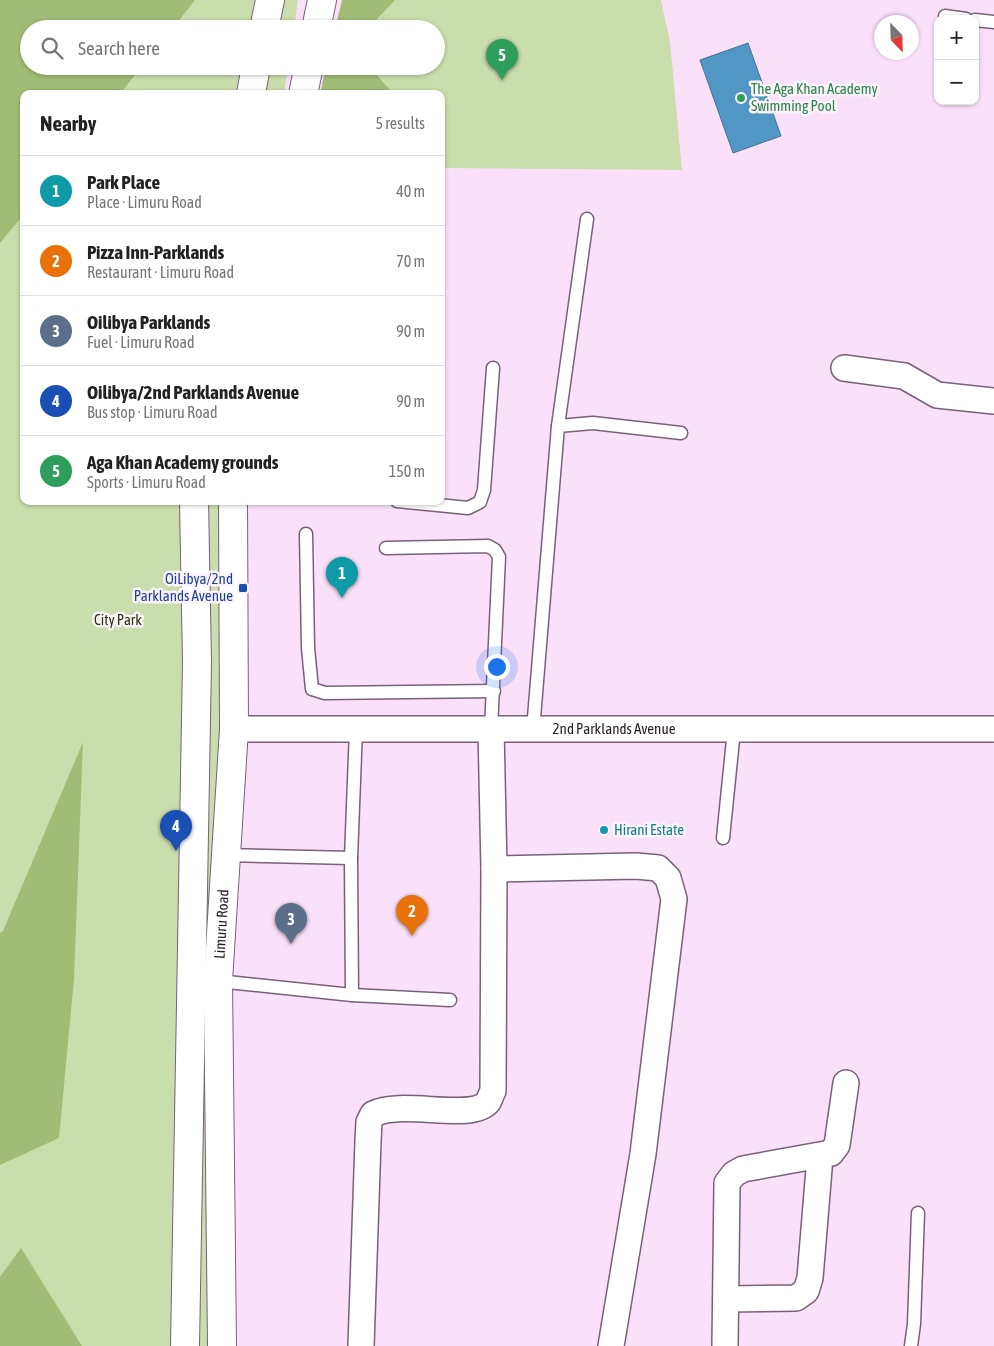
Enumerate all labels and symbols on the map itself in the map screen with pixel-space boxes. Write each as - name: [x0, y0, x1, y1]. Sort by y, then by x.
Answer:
- north arrow: [874, 15, 919, 60]
- pin: 5: [486, 39, 518, 80]
- place label: The Aga Khan Academy Swimming Pool: [751, 80, 878, 114]
- marker: The Aga Khan Academy Swimming Pool: [735, 92, 747, 104]
- pin: 1: [326, 557, 358, 598]
- place label: OiLibya/2nd Parklands Avenue: [134, 570, 233, 604]
- marker: OiLibya/2nd Parklands Avenue: [237, 582, 249, 594]
- park label: City Park: [94, 611, 142, 628]
- your location: [484, 654, 510, 680]
- street label: 2nd Parklands Avenue: [553, 720, 676, 737]
- pin: 4: [160, 810, 192, 851]
- place label: Hirani Estate: [614, 821, 684, 838]
- marker: Hirani Estate: [598, 824, 610, 836]
- street label: Limuru Road: [210, 889, 232, 959]
- pin: 2: [396, 895, 428, 936]
- pin: 3: [275, 903, 307, 944]

